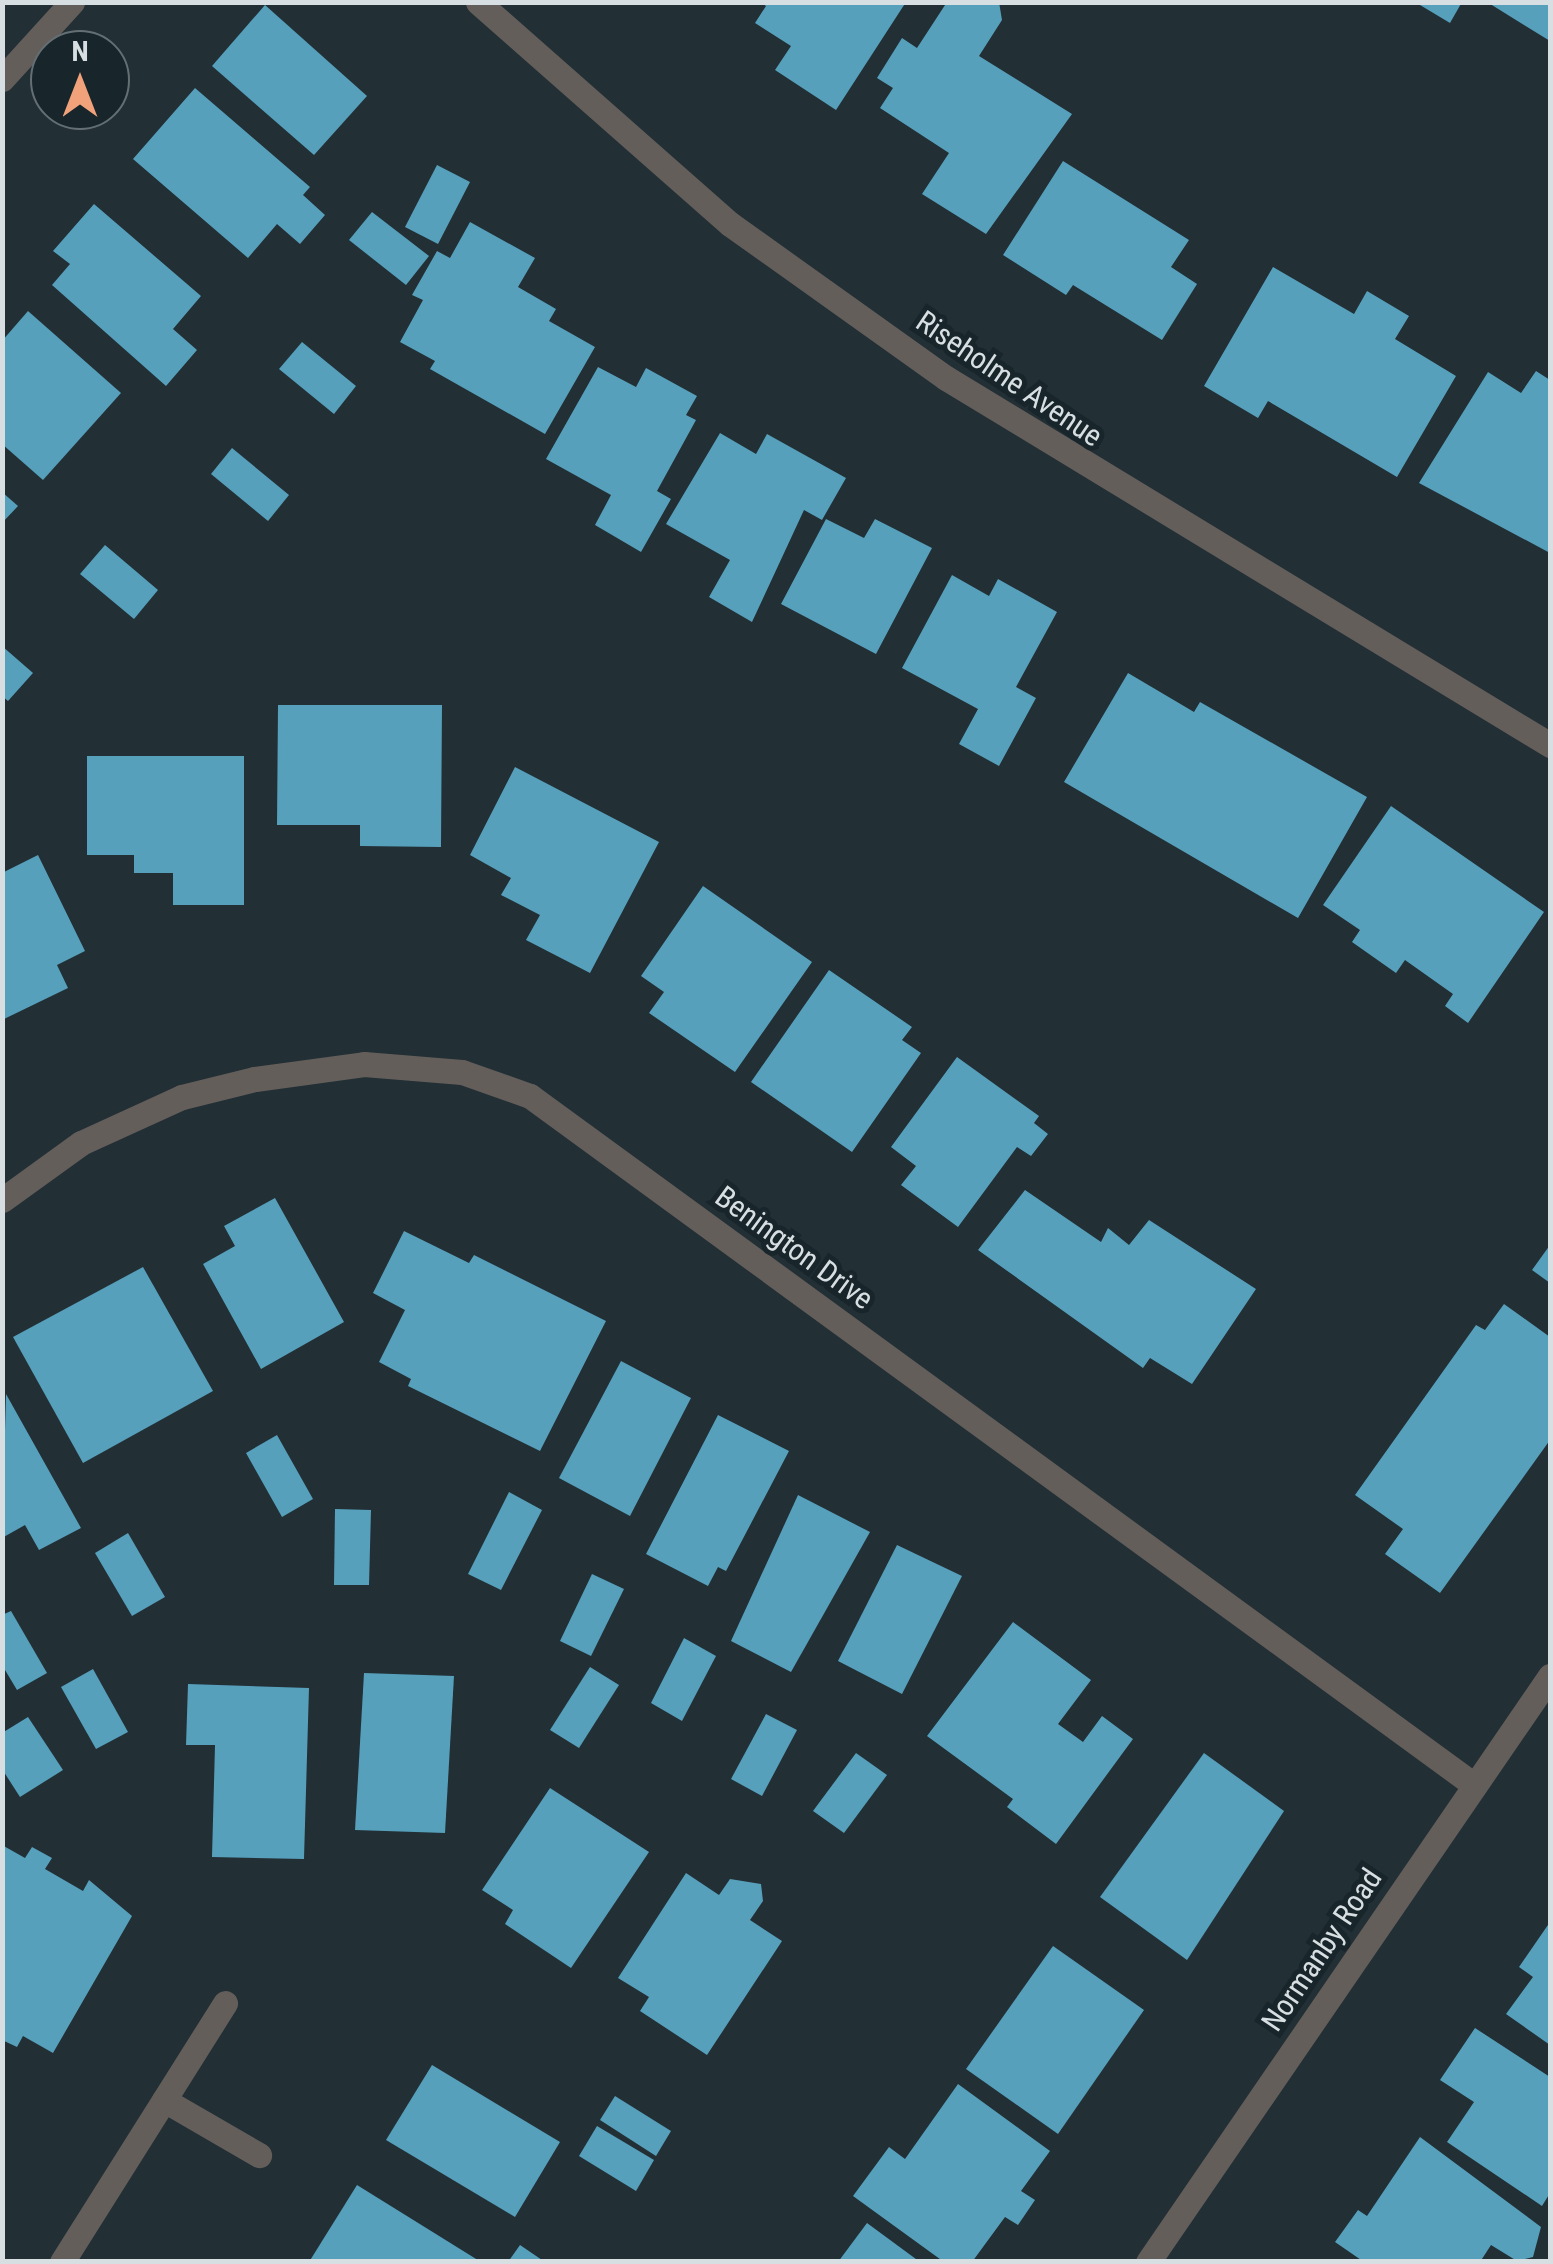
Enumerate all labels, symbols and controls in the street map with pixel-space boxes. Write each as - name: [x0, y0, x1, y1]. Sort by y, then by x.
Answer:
- north arrow: [30, 30, 130, 130]
- text: N: [71, 35, 89, 68]
- street label: Riseholme Avenue: [909, 303, 1109, 455]
- street label: Benington Drive: [708, 1179, 880, 1317]
- street label: Normanby Road: [1254, 1862, 1390, 2038]

